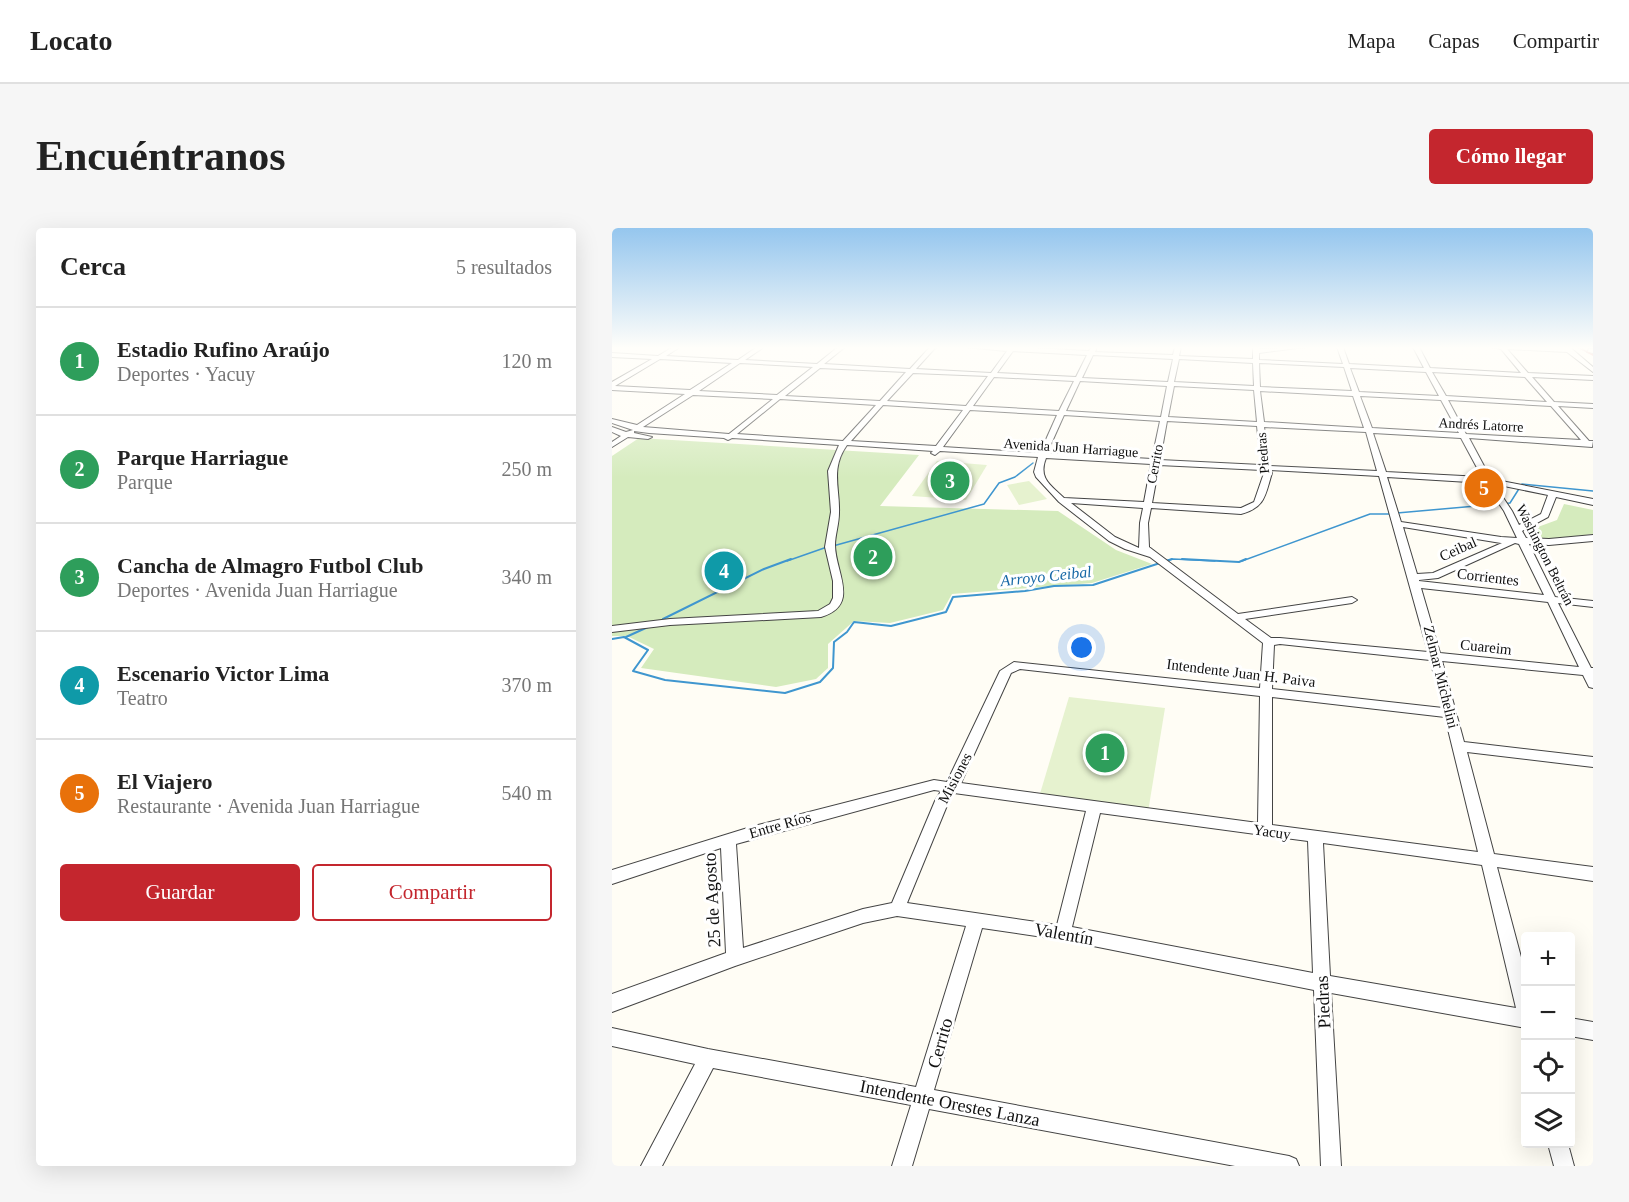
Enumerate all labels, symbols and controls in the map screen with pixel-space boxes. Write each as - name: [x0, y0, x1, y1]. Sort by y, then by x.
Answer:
- text: Locato: [30, 25, 112, 56]
- text: Mapa: [1348, 29, 1395, 53]
- text: Capas: [1428, 29, 1480, 53]
- text: Compartir: [1513, 29, 1599, 53]
- button: Cómo llegar: [1429, 129, 1593, 184]
- text: Encuéntranos: [36, 133, 286, 179]
- text: Cerca: [60, 252, 126, 281]
- text: 5 resultados: [456, 256, 552, 278]
- text: Estadio Rufino Araújo: [117, 337, 330, 362]
- text: 1: [75, 350, 85, 372]
- text: 120 m: [501, 350, 552, 372]
- text: Deportes · Yacuy: [117, 363, 255, 385]
- street label: Andrés Latorre: [1438, 415, 1524, 435]
- street label: Piedras: [1254, 432, 1272, 474]
- street label: Avenida Juan Harriague: [1003, 436, 1139, 460]
- street label: Cerrito: [1144, 443, 1166, 485]
- text: Parque Harriague: [117, 445, 288, 470]
- text: 2: [75, 458, 85, 480]
- text: 250 m: [501, 458, 552, 480]
- pin: 3: [930, 458, 970, 504]
- pin: 5: [1464, 466, 1504, 510]
- text: Parque: [117, 471, 173, 493]
- street label: Washington Beltrán: [1513, 502, 1577, 608]
- pin: 2: [854, 534, 892, 580]
- street label: Ceibal: [1437, 534, 1479, 564]
- pin: 4: [704, 548, 744, 594]
- text: Cancha de Almagro Futbol Club: [117, 553, 423, 578]
- water label: Arroyo Ceibal: [999, 563, 1093, 590]
- street label: Corrientes: [1456, 565, 1520, 589]
- text: 3: [75, 566, 85, 588]
- text: 340 m: [501, 566, 552, 588]
- text: Deportes · Avenida Juan Harriague: [117, 579, 398, 601]
- street label: Zelmar Michelini: [1420, 624, 1462, 730]
- your location: [1067, 633, 1096, 662]
- street label: Cuareim: [1459, 636, 1513, 658]
- street label: Intendente Juan H. Paiva: [1166, 656, 1317, 690]
- text: Escenario Victor Lima: [117, 661, 329, 686]
- text: 4: [75, 674, 85, 696]
- text: 370 m: [501, 674, 552, 696]
- text: Teatro: [117, 687, 168, 709]
- pin: 1: [1086, 730, 1124, 776]
- street label: Misiones: [935, 750, 975, 806]
- text: El Viajero: [117, 769, 213, 794]
- text: 5: [75, 782, 85, 804]
- text: 540 m: [501, 782, 552, 804]
- text: Restaurante · Avenida Juan Harriague: [117, 795, 420, 817]
- street label: Entre Ríos: [747, 808, 813, 841]
- street label: Yacuy: [1252, 821, 1292, 843]
- street label: 25 de Agosto: [700, 852, 724, 948]
- button: Guardar: [60, 864, 300, 921]
- button: Compartir: [312, 864, 552, 921]
- street label: Valentín: [1033, 919, 1095, 949]
- map controls: [1521, 932, 1575, 1148]
- button: +: [1521, 932, 1575, 986]
- street label: Piedras: [1312, 975, 1334, 1029]
- button: −: [1521, 986, 1575, 1040]
- street label: Cerrito: [923, 1016, 957, 1070]
- button: locate: [1521, 1040, 1575, 1094]
- street label: Intendente Orestes Lanza: [858, 1076, 1042, 1130]
- button: layers: [1521, 1094, 1575, 1148]

